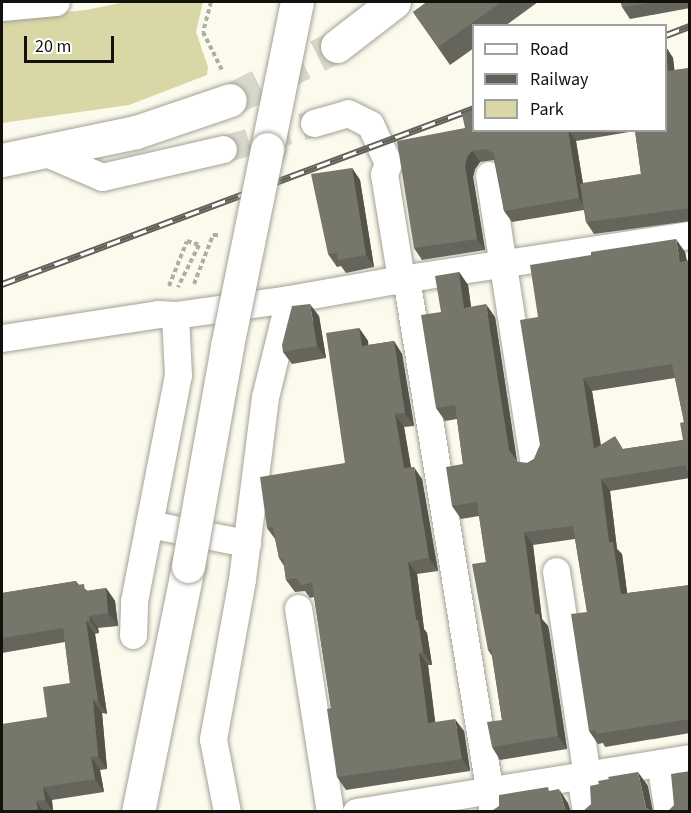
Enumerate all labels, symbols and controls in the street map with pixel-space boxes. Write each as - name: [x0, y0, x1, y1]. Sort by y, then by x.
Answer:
- scale bar: [27, 24, 117, 62]
- legend: [472, 24, 667, 132]
- text: 20 m: [35, 34, 71, 59]
- text: Road: [530, 37, 569, 62]
- text: Railway: [530, 67, 589, 92]
- text: Park: [530, 97, 564, 122]

